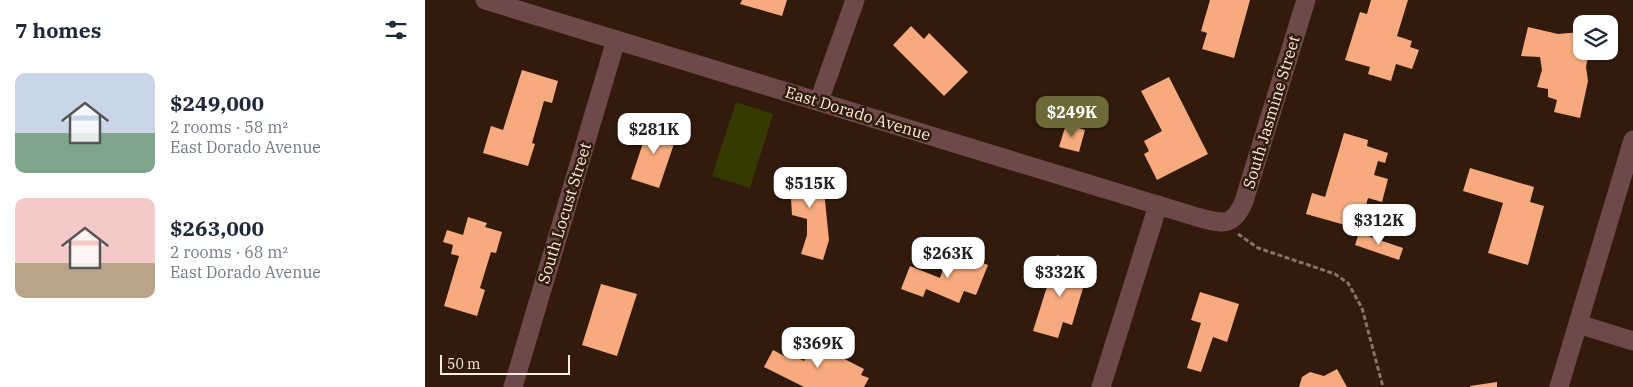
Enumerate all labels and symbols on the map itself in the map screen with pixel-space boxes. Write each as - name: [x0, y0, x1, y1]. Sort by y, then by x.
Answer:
- street label: South Jasmine Street: [1238, 33, 1304, 191]
- street label: East Dorado Avenue: [783, 81, 933, 145]
- pin: $249K: [1037, 96, 1107, 138]
- pin: $281K: [619, 112, 689, 155]
- street label: South Locust Street: [533, 140, 595, 286]
- pin: $515K: [775, 166, 845, 209]
- pin: $312K: [1344, 204, 1414, 246]
- pin: $263K: [913, 236, 983, 279]
- pin: $332K: [1025, 256, 1095, 298]
- pin: $369K: [783, 326, 853, 369]
- scale bar: [440, 352, 570, 375]

